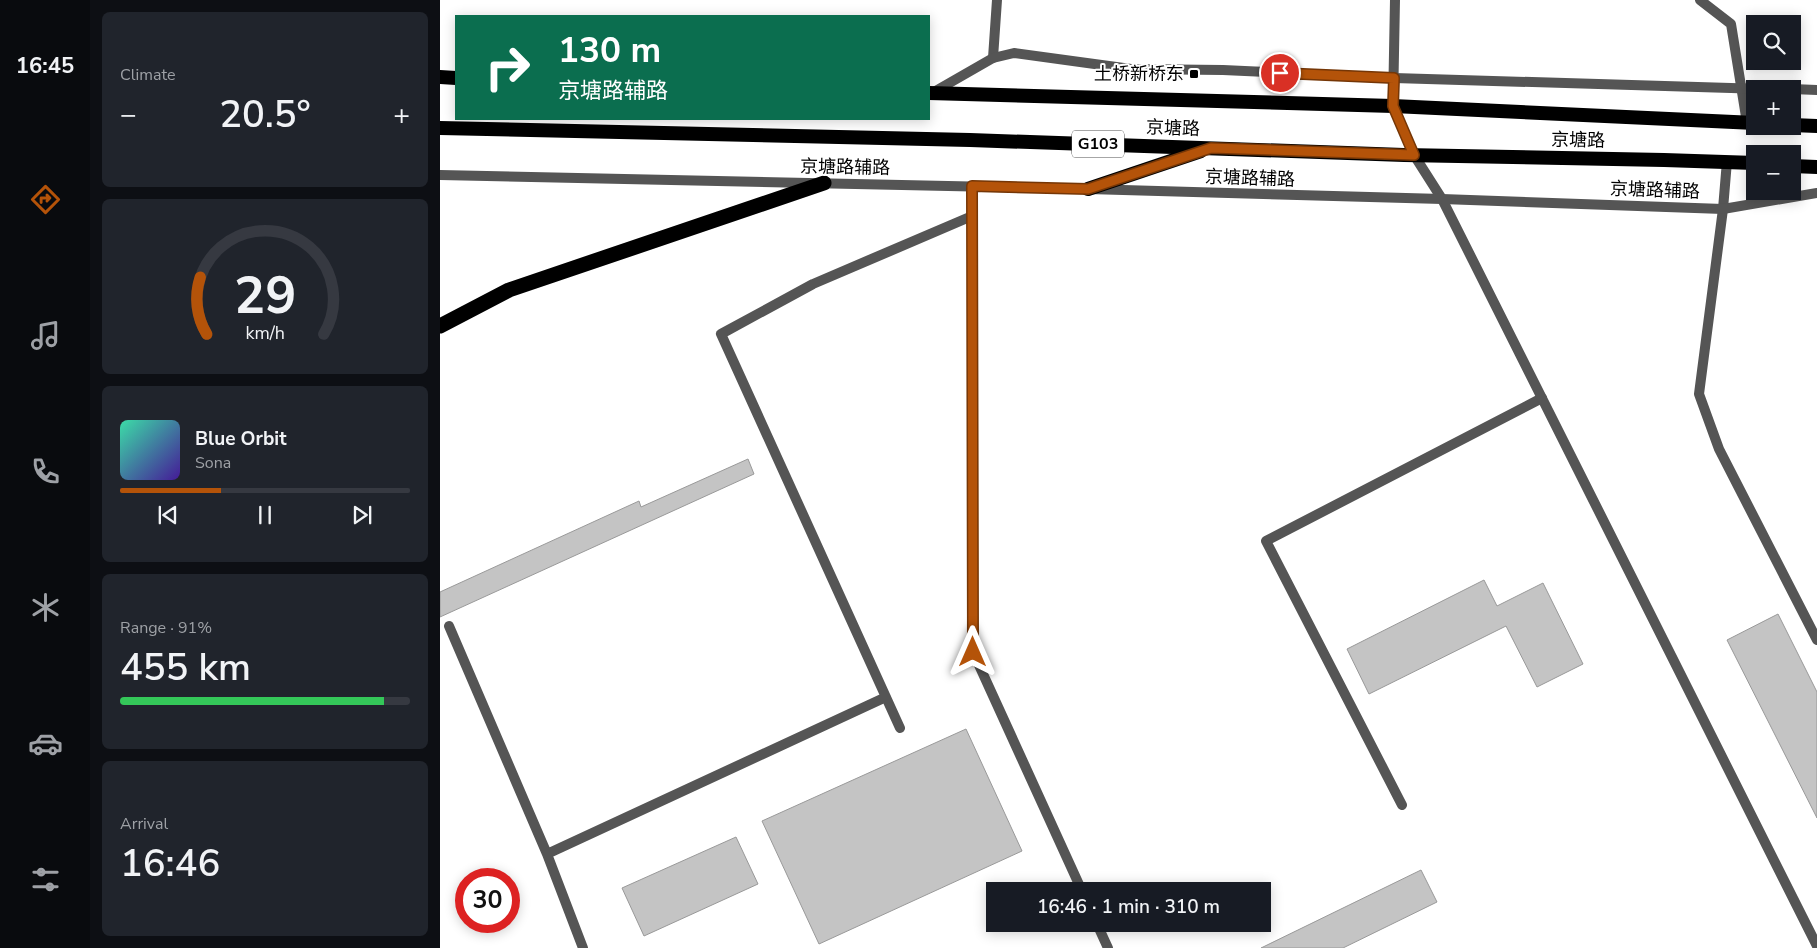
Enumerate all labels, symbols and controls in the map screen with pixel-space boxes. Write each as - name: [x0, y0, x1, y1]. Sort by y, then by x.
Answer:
- map controls: [1746, 15, 1801, 200]
- button: search: [1746, 15, 1801, 70]
- text: 130 m: [558, 27, 661, 74]
- icon: right: [475, 35, 540, 100]
- text: 16:45: [16, 51, 74, 81]
- pin: [1259, 52, 1301, 94]
- icon: arrive: [1266, 59, 1294, 87]
- place label: 土桥新桥东: [1094, 62, 1184, 86]
- text: Climate: [120, 64, 175, 86]
- marker: 土桥新桥东: [1188, 68, 1200, 80]
- text: 京塘路辅路: [558, 76, 668, 106]
- button: +: [1746, 80, 1801, 135]
- text: 20.5°: [219, 89, 311, 140]
- text: −: [120, 96, 137, 134]
- text: +: [393, 96, 410, 134]
- street label: 京塘路: [1146, 115, 1200, 141]
- street label: 京塘路: [1551, 128, 1605, 152]
- road number: G103: [1072, 130, 1124, 158]
- button: −: [1746, 145, 1801, 200]
- street label: 京塘路辅路: [800, 154, 890, 180]
- street label: 京塘路辅路: [1205, 164, 1295, 192]
- street label: 京塘路辅路: [1610, 176, 1700, 204]
- icon: directions: [28, 182, 63, 217]
- text: 29: [234, 260, 296, 331]
- icon: music: [28, 318, 63, 353]
- text: km/h: [245, 321, 285, 345]
- text: Blue Orbit: [195, 426, 286, 452]
- text: Sona: [195, 452, 231, 474]
- icon: phone: [28, 454, 63, 489]
- icon: previous: [154, 501, 182, 529]
- icon: pause: [251, 501, 279, 529]
- icon: next: [348, 501, 376, 529]
- icon: climate: [28, 590, 63, 625]
- text: Range · 91%: [120, 617, 212, 639]
- position arrow: [946, 625, 998, 677]
- text: 455 km: [120, 642, 251, 693]
- icon: car: [28, 726, 63, 761]
- text: Arrival: [120, 813, 168, 835]
- text: 16:46: [120, 838, 220, 889]
- icon: filters: [28, 862, 63, 897]
- speed limit sign: 30: [455, 868, 520, 933]
- text: 16:46 · 1 min · 310 m: [1037, 894, 1220, 920]

